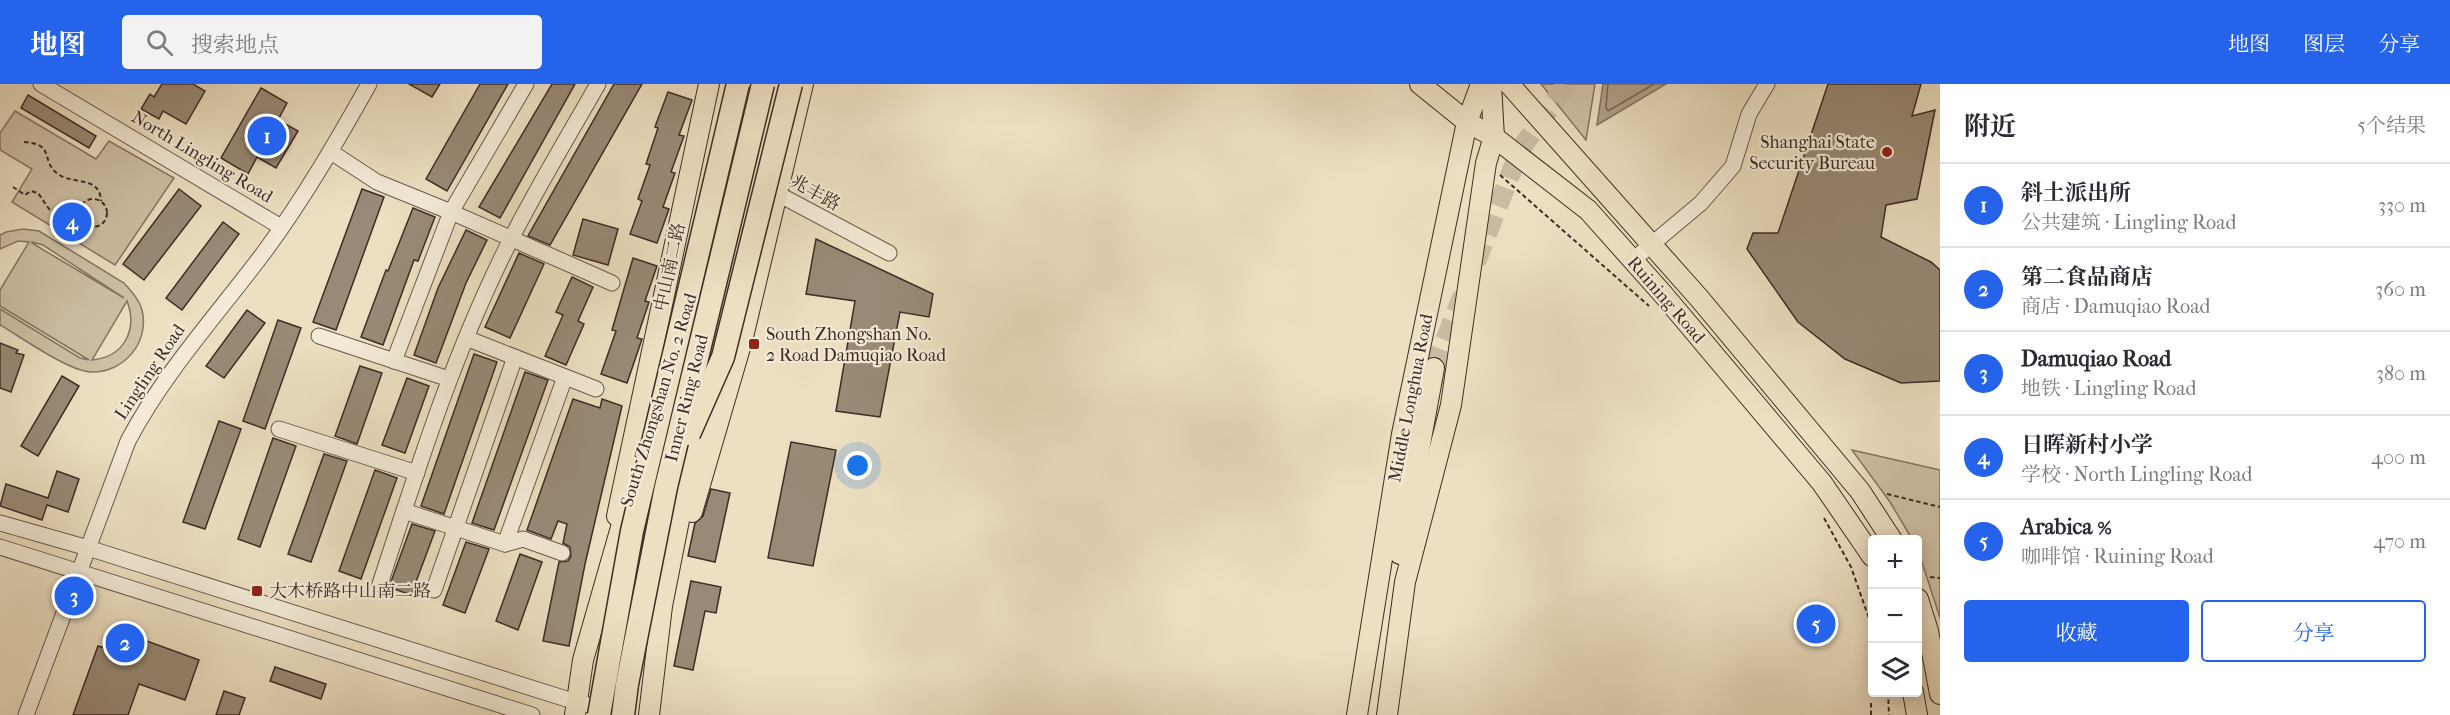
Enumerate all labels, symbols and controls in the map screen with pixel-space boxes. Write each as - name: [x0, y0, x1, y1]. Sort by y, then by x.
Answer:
- search box: [122, 15, 542, 69]
- icon: search: [143, 26, 176, 59]
- text: 地图: [30, 28, 86, 61]
- text: 搜索地点: [191, 32, 279, 58]
- text: 地图: [2228, 32, 2270, 56]
- text: 图层: [2303, 32, 2345, 56]
- text: 分享: [2378, 32, 2420, 56]
- street label: North Lingling Road: [128, 107, 277, 208]
- text: 附近: [1964, 111, 2016, 142]
- pin: 1: [248, 113, 286, 158]
- text: 5个结果: [2357, 114, 2426, 137]
- place label: Shanghai State Security Bureau: [1749, 132, 1875, 174]
- marker: Shanghai State Security Bureau: [1880, 145, 1894, 159]
- street label: 兆丰路: [786, 171, 844, 215]
- text: 斜土派出所: [2021, 180, 2131, 206]
- text: 1: [1980, 194, 1987, 217]
- text: 330 m: [2378, 194, 2426, 217]
- pin: 4: [52, 200, 92, 244]
- text: 公共建筑 · Lingling Road: [2021, 211, 2236, 234]
- street label: 中山南二路: [650, 221, 690, 313]
- street label: Ruining Road: [1623, 252, 1709, 348]
- text: 第二食品商店: [2021, 264, 2153, 290]
- text: 2: [1978, 278, 1989, 301]
- text: 360 m: [2375, 278, 2426, 301]
- street label: South Zhongshan No. 2 Road: [616, 290, 702, 509]
- text: 商店 · Damuqiao Road: [2021, 295, 2210, 318]
- street label: Middle Longhua Road: [1384, 312, 1438, 484]
- street label: Lingling Road: [110, 320, 190, 424]
- place label: South Zhongshan No. 2 Road Damuqiao Road: [766, 324, 946, 366]
- street label: Inner Ring Road: [661, 332, 713, 464]
- marker: South Zhongshan No. 2 Road Damuqiao Road: [747, 337, 761, 351]
- text: Damuqiao Road: [2021, 346, 2171, 372]
- text: 3: [1979, 362, 1988, 385]
- text: 380 m: [2376, 362, 2426, 385]
- text: 地铁 · Lingling Road: [2021, 377, 2196, 400]
- text: 日晖新村小学: [2021, 432, 2153, 458]
- text: 4: [1978, 446, 1989, 469]
- text: 400 m: [2371, 446, 2426, 469]
- your location: [843, 451, 872, 480]
- text: 学校 · North Lingling Road: [2021, 463, 2252, 486]
- text: Arabica %: [2021, 514, 2112, 540]
- text: 5: [1979, 530, 1988, 553]
- text: 470 m: [2373, 530, 2426, 553]
- map controls: [1868, 535, 1922, 697]
- button: +: [1868, 535, 1922, 589]
- text: 咖啡馆 · Ruining Road: [2021, 545, 2214, 568]
- pin: 3: [54, 574, 94, 618]
- place label: 大木桥路中山南二路: [269, 581, 431, 602]
- marker: 大木桥路中山南二路: [250, 584, 264, 598]
- button: −: [1868, 589, 1922, 643]
- button: 收藏: [1964, 600, 2189, 662]
- button: 分享: [2201, 600, 2426, 662]
- pin: 5: [1796, 602, 1836, 646]
- pin: 2: [106, 620, 144, 666]
- button: layers: [1868, 643, 1922, 697]

